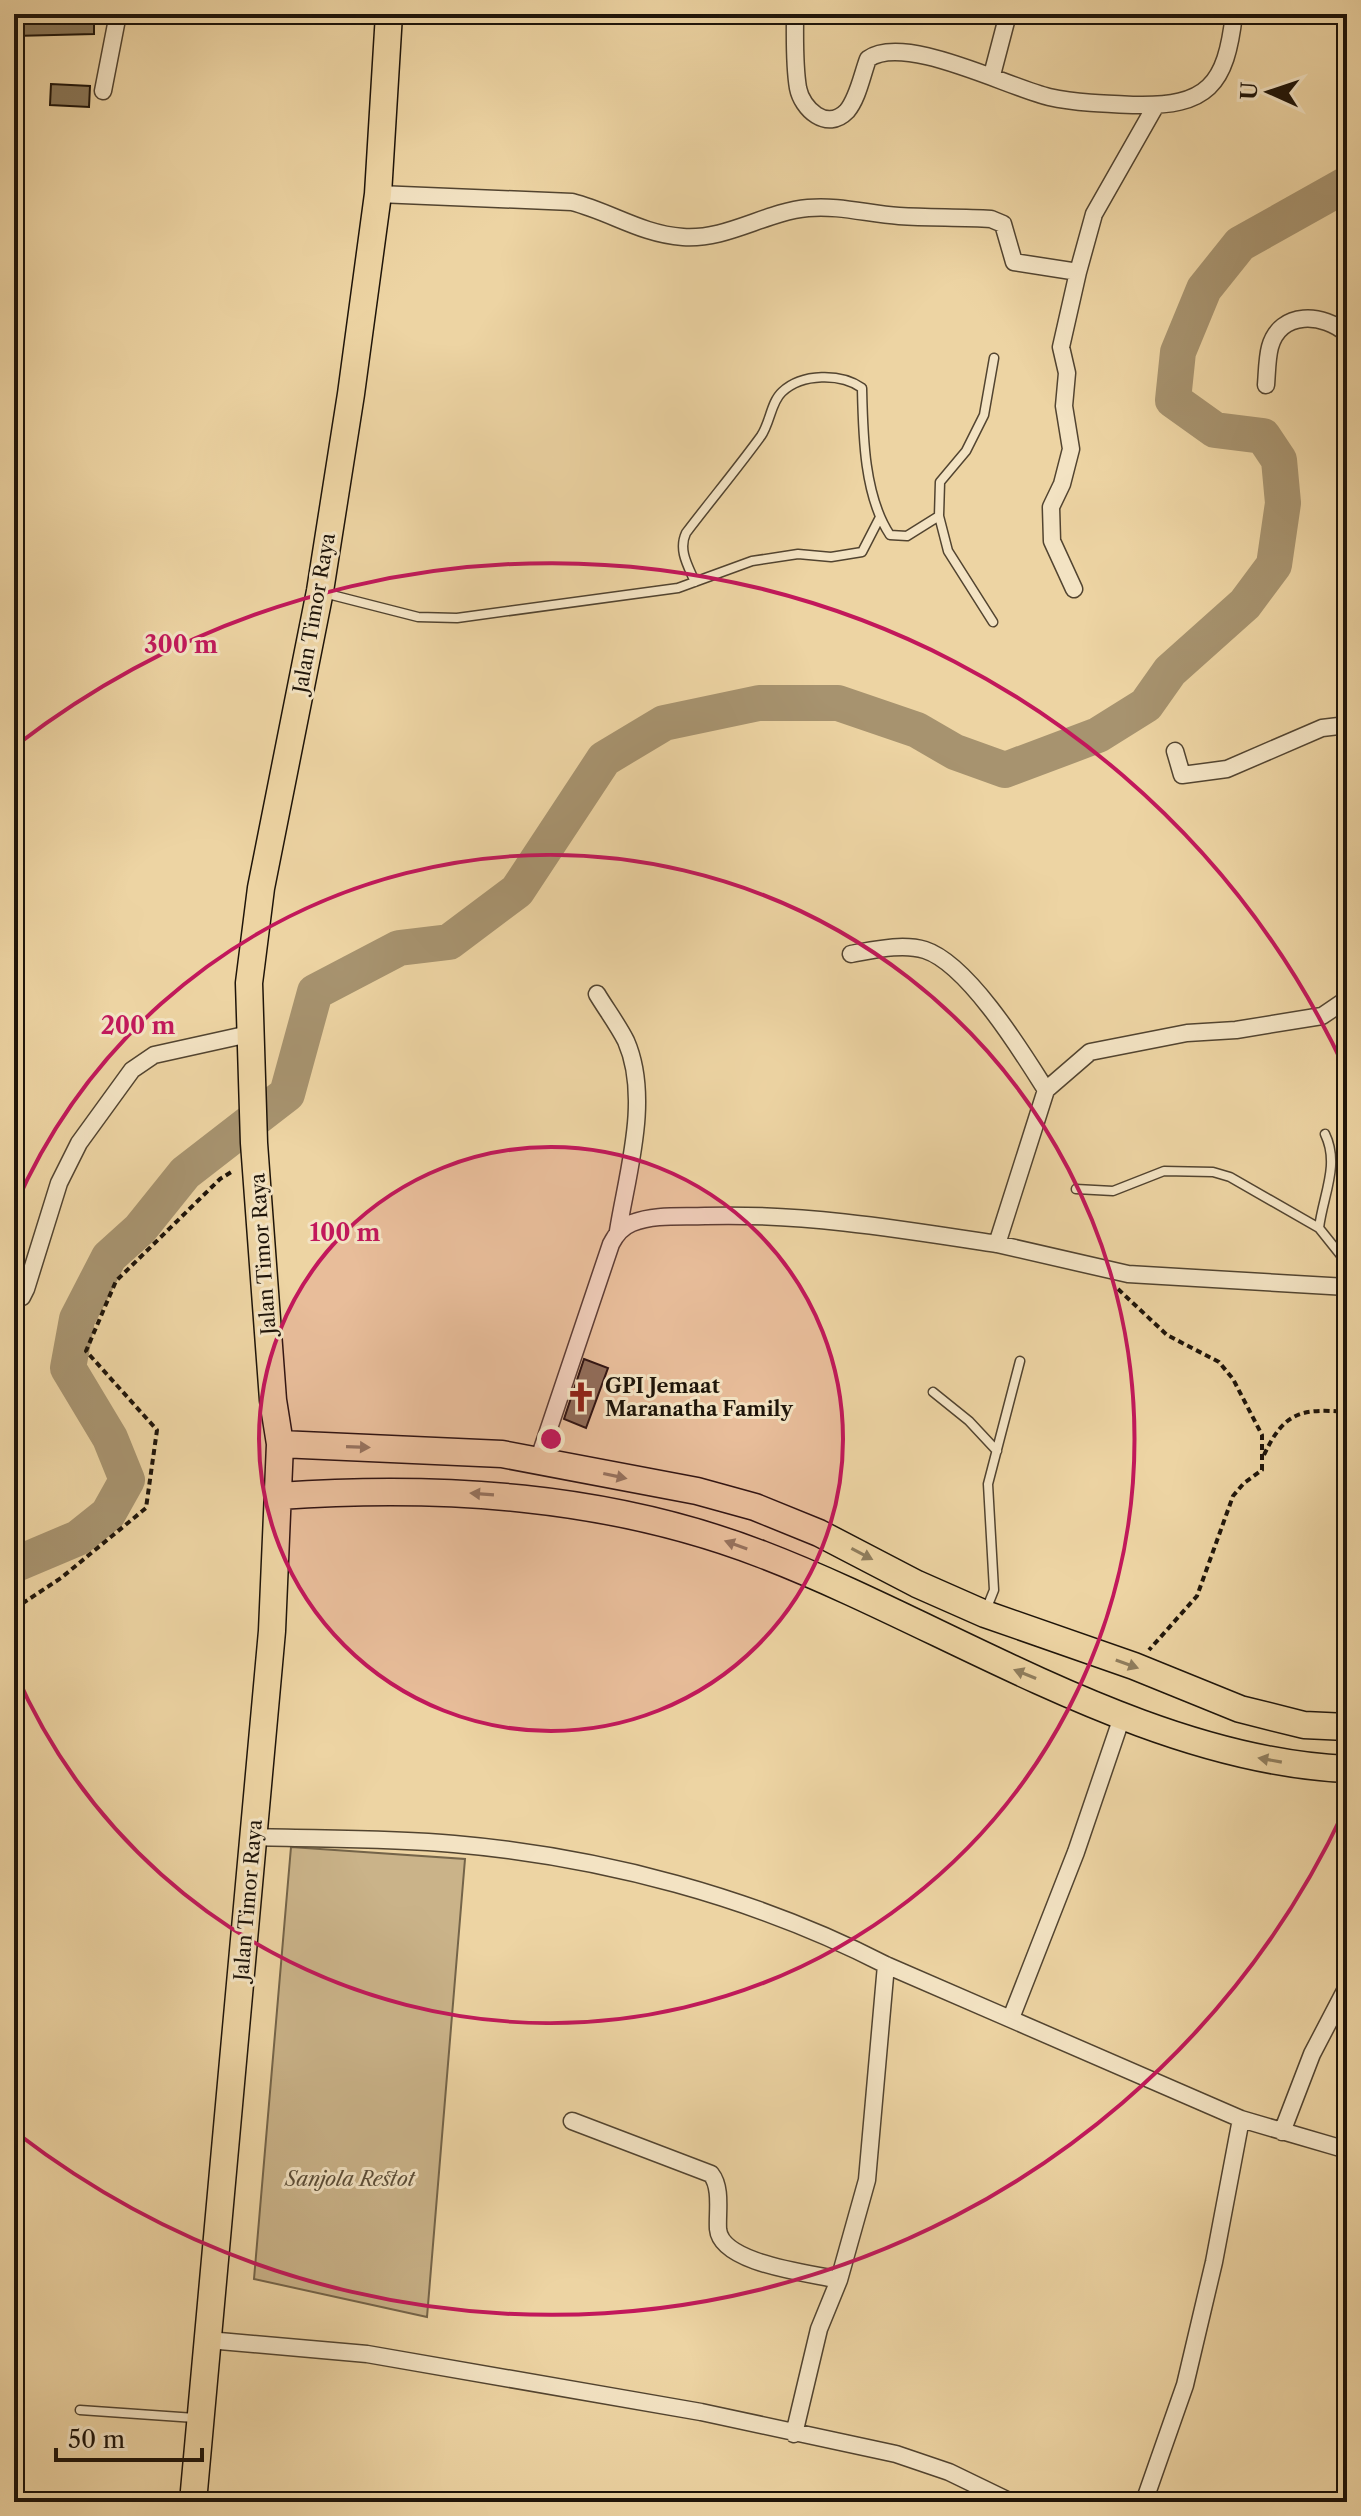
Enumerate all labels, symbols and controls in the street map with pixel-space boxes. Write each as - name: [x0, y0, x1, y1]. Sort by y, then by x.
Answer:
- north arrow: [1229, 52, 1309, 132]
- text: U: [1236, 81, 1263, 101]
- street label: Jalan Timor Raya: [288, 531, 340, 698]
- text: 300 m: [144, 630, 218, 659]
- text: 200 m: [101, 1011, 175, 1040]
- street label: Jalan Timor Raya: [245, 1172, 281, 1339]
- text: 100 m: [309, 1218, 381, 1247]
- place label: GPI Jemaat Maranatha Family: [605, 1374, 794, 1421]
- church icon: GPI Jemaat Maranatha Family: [564, 1380, 598, 1414]
- centre of rings: [537, 1425, 565, 1453]
- one-way arrow: [346, 1441, 371, 1454]
- one-way arrow: [603, 1470, 628, 1483]
- one-way arrow: [469, 1487, 494, 1500]
- one-way arrow: [724, 1538, 748, 1551]
- one-way arrow: [850, 1548, 873, 1561]
- one-way arrow: [1116, 1658, 1140, 1671]
- one-way arrow: [1013, 1667, 1037, 1680]
- one-way arrow: [1257, 1753, 1282, 1765]
- street label: Jalan Timor Raya: [229, 1818, 267, 1985]
- park label: Sanjola Restot: [284, 2167, 416, 2191]
- scale bar: [56, 2412, 202, 2462]
- text: 50 m: [68, 2425, 125, 2454]

